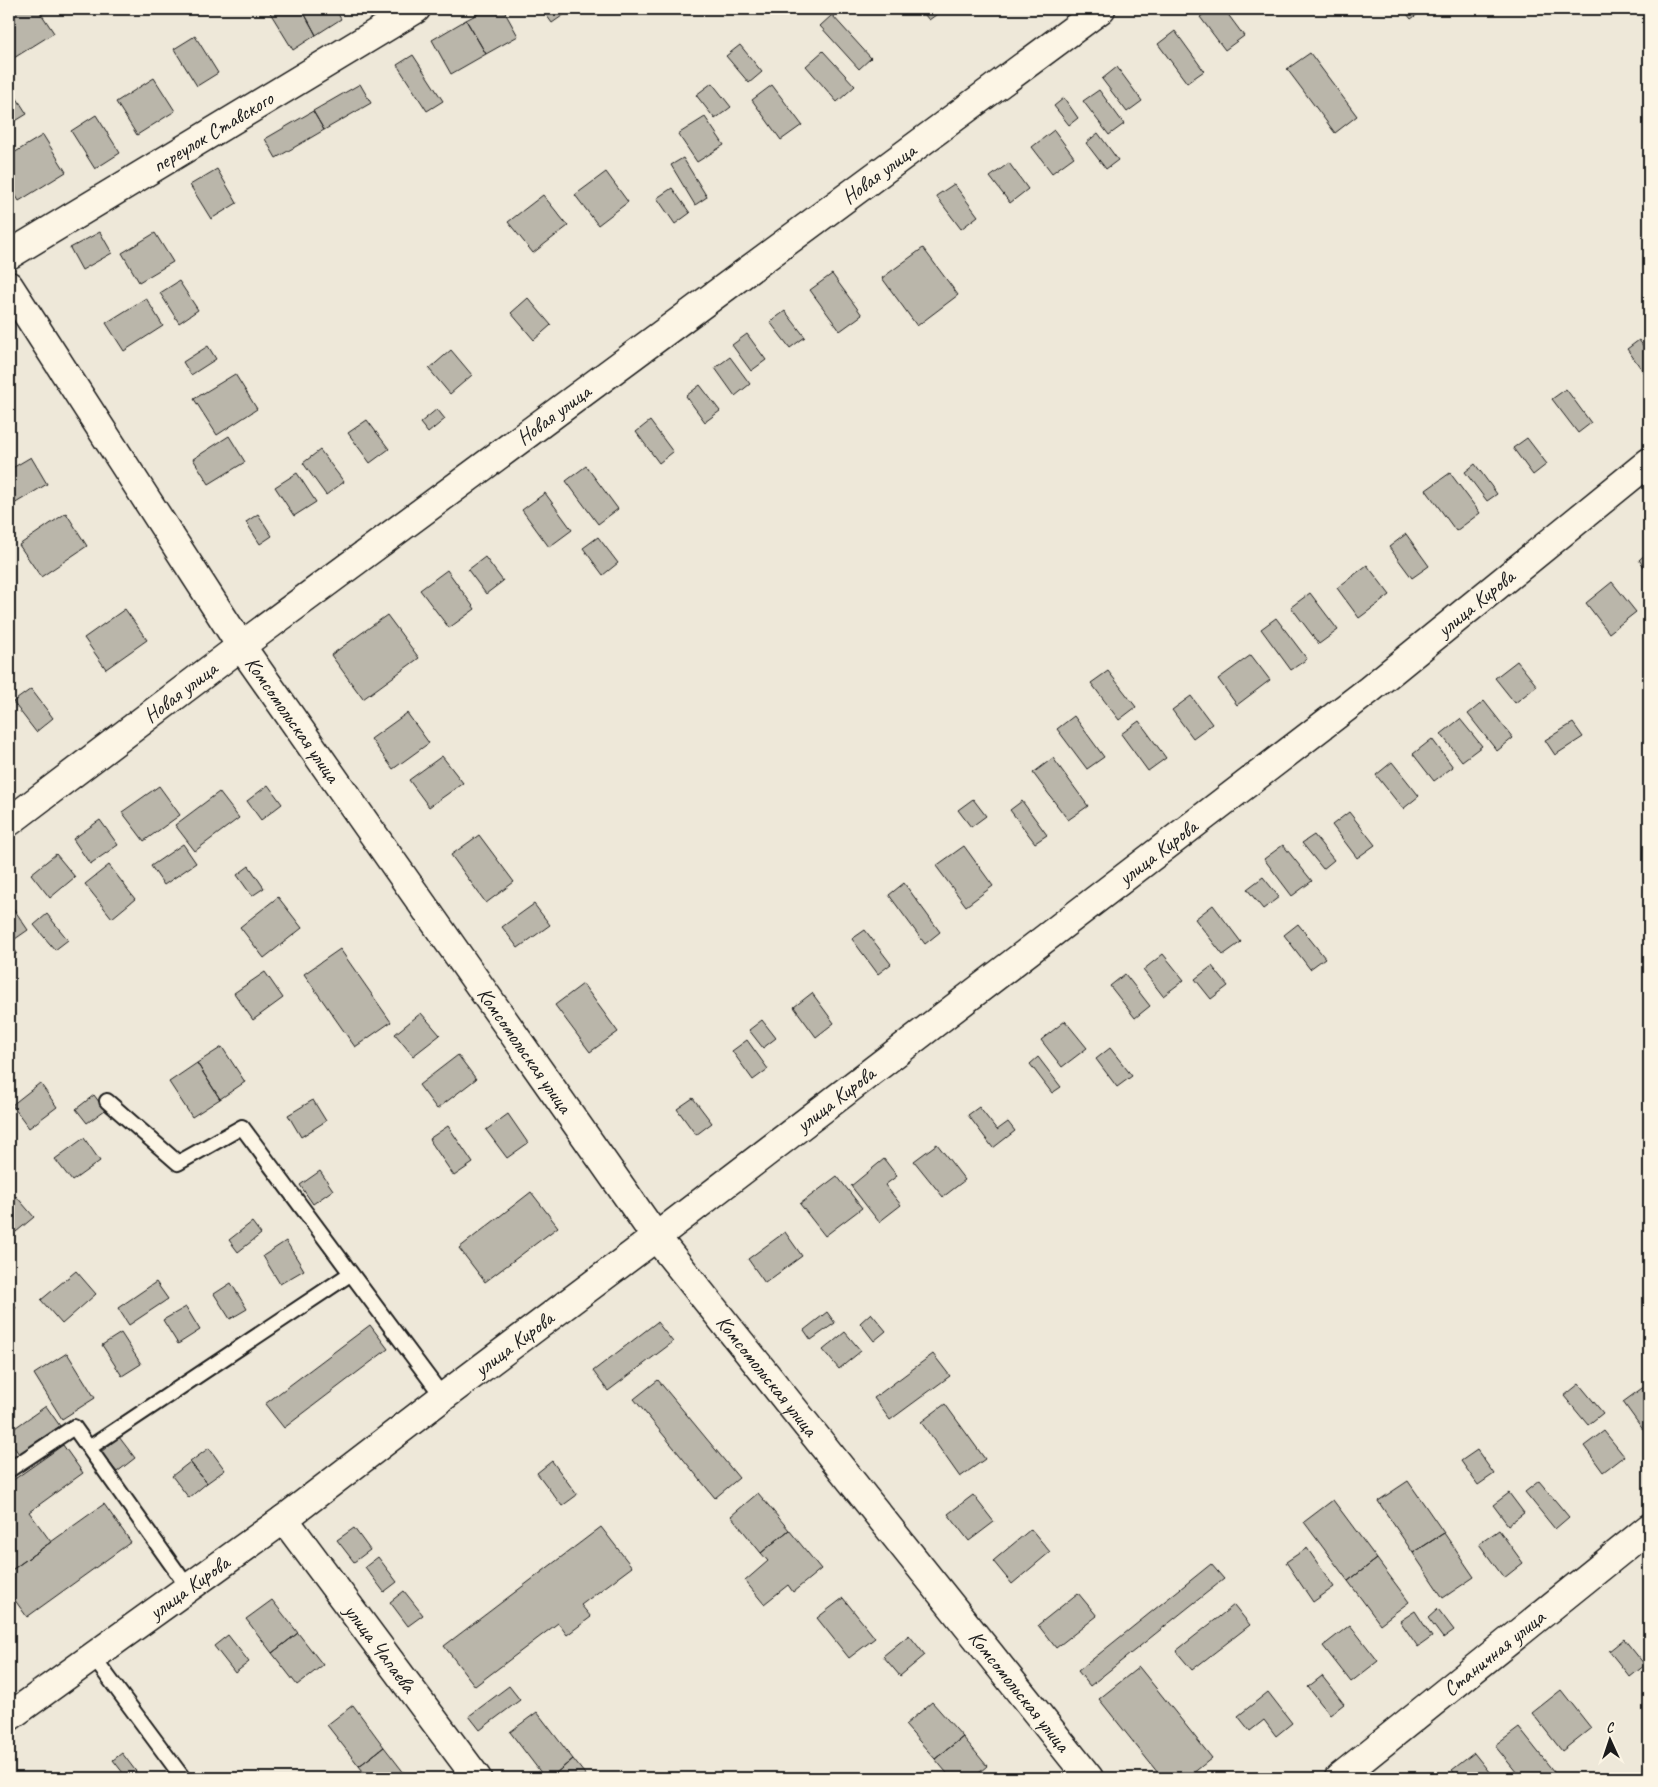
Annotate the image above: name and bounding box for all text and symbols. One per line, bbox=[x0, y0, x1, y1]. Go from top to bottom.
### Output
street label: переулок Ставского bbox=[147, 85, 279, 178]
street label: Новая улица bbox=[837, 136, 923, 210]
street label: Новая улица bbox=[511, 377, 598, 451]
street label: улица Кирова bbox=[1430, 562, 1522, 644]
street label: Комсомольская улица bbox=[239, 651, 347, 789]
street label: Новая улица bbox=[138, 654, 224, 728]
street label: улица Кирова bbox=[1111, 812, 1204, 892]
street label: Комсомольская улица bbox=[472, 982, 579, 1119]
street label: улица Кирова bbox=[789, 1059, 882, 1139]
street label: улица Кирова bbox=[467, 1304, 561, 1383]
street label: Комсомольская улица bbox=[711, 1310, 824, 1443]
street label: улица Кирова bbox=[142, 1548, 236, 1626]
street label: улица Чапаева bbox=[337, 1597, 423, 1699]
street label: Станичная улица bbox=[1438, 1603, 1552, 1702]
street label: Комсомольская улица bbox=[963, 1625, 1077, 1758]
north arrow bbox=[1586, 1714, 1636, 1764]
text: С bbox=[1605, 1719, 1615, 1736]

